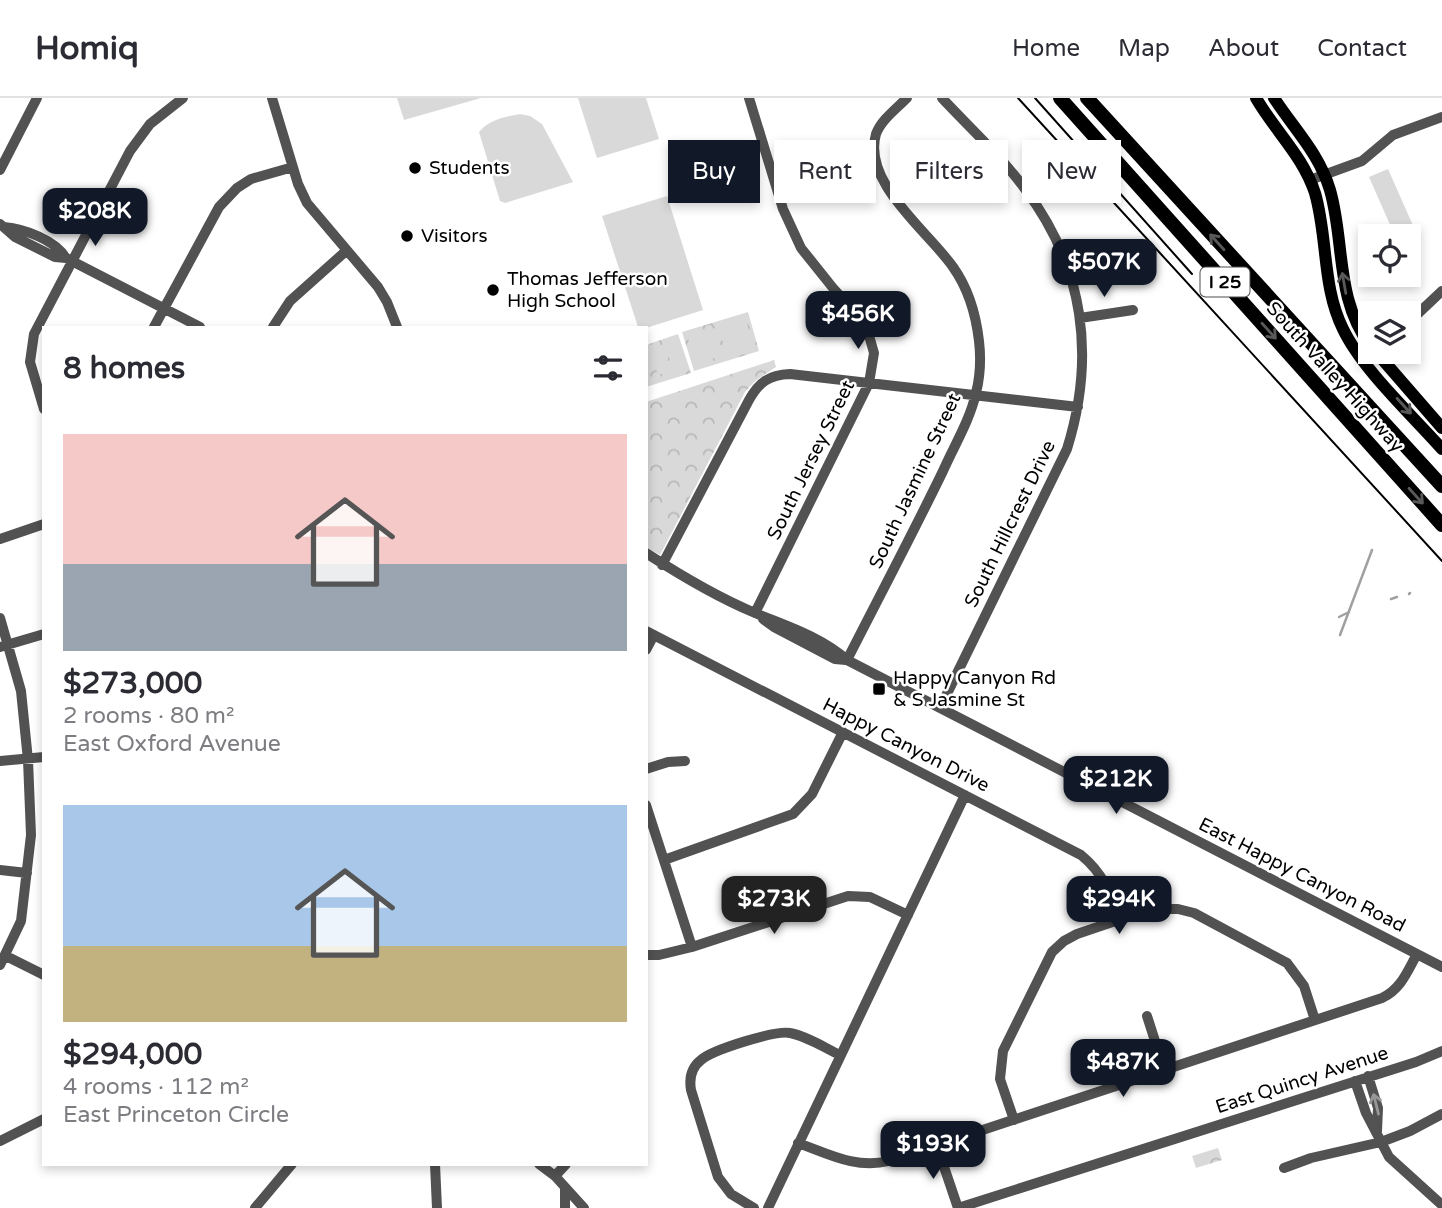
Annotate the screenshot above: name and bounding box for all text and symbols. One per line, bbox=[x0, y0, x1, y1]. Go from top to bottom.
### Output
text: Homiq bbox=[35, 29, 139, 68]
text: Home bbox=[1012, 34, 1080, 63]
text: Map bbox=[1118, 34, 1170, 63]
text: About bbox=[1208, 34, 1279, 63]
text: Contact bbox=[1317, 34, 1407, 63]
chip: Buy bbox=[668, 140, 760, 203]
chip: Rent bbox=[774, 140, 876, 203]
chip: Filters bbox=[890, 140, 1008, 203]
chip: New bbox=[1022, 140, 1121, 203]
place label: Students bbox=[429, 157, 510, 179]
marker: Students bbox=[407, 160, 423, 176]
pin: $208K bbox=[46, 188, 144, 248]
text: $208K bbox=[59, 197, 131, 225]
map controls bbox=[1358, 224, 1421, 364]
button: locate bbox=[1358, 224, 1421, 287]
place label: Visitors bbox=[421, 225, 488, 247]
marker: Visitors bbox=[399, 228, 415, 244]
one-way arrow bbox=[1209, 233, 1225, 251]
pin: $507K bbox=[1055, 240, 1153, 299]
text: $507K bbox=[1068, 248, 1140, 276]
road number: I 25 bbox=[1200, 267, 1250, 296]
place label: Thomas Jefferson High School bbox=[507, 268, 668, 312]
one-way arrow bbox=[1337, 272, 1350, 295]
marker: Thomas Jefferson High School bbox=[485, 282, 501, 298]
pin: $456K bbox=[809, 292, 907, 351]
street label: South Valley Highway bbox=[1262, 297, 1408, 457]
text: $456K bbox=[822, 300, 894, 328]
button: layers bbox=[1358, 301, 1421, 364]
one-way arrow bbox=[1261, 322, 1277, 340]
icon: filters bbox=[589, 349, 627, 387]
text: 8 homes bbox=[63, 350, 185, 387]
street label: South Jersey Street bbox=[763, 377, 859, 543]
street label: South Jasmine Street bbox=[865, 390, 965, 572]
one-way arrow bbox=[1396, 397, 1412, 415]
street label: South Hillcrest Drive bbox=[960, 437, 1060, 611]
icon: home bbox=[282, 479, 408, 605]
one-way arrow bbox=[1407, 487, 1424, 504]
text: $273,000 bbox=[63, 665, 202, 702]
place label: Happy Canyon Rd & S Jasmine St bbox=[893, 667, 1056, 711]
marker: Happy Canyon Rd & S Jasmine St bbox=[871, 681, 887, 697]
street label: Happy Canyon Drive bbox=[819, 693, 993, 797]
text: 2 rooms · 80 m² bbox=[63, 702, 234, 730]
text: East Oxford Avenue bbox=[63, 730, 281, 758]
pin: $212K bbox=[1067, 756, 1165, 816]
text: $212K bbox=[1080, 765, 1152, 793]
street label: East Happy Canyon Road bbox=[1195, 813, 1409, 937]
icon: home bbox=[282, 850, 408, 976]
pin: $273K bbox=[725, 876, 823, 936]
pin: $294K bbox=[1070, 876, 1168, 936]
text: $273K bbox=[738, 885, 810, 913]
text: $294K bbox=[1083, 885, 1155, 913]
text: $294,000 bbox=[63, 1036, 202, 1073]
pin: $487K bbox=[1074, 1040, 1172, 1099]
street label: East Quincy Avenue bbox=[1213, 1042, 1391, 1118]
text: $487K bbox=[1087, 1048, 1159, 1076]
text: 4 rooms · 112 m² bbox=[63, 1073, 249, 1101]
one-way arrow bbox=[1369, 1093, 1382, 1115]
text: East Princeton Circle bbox=[63, 1101, 289, 1129]
pin: $193K bbox=[884, 1122, 982, 1181]
text: $193K bbox=[897, 1130, 969, 1158]

